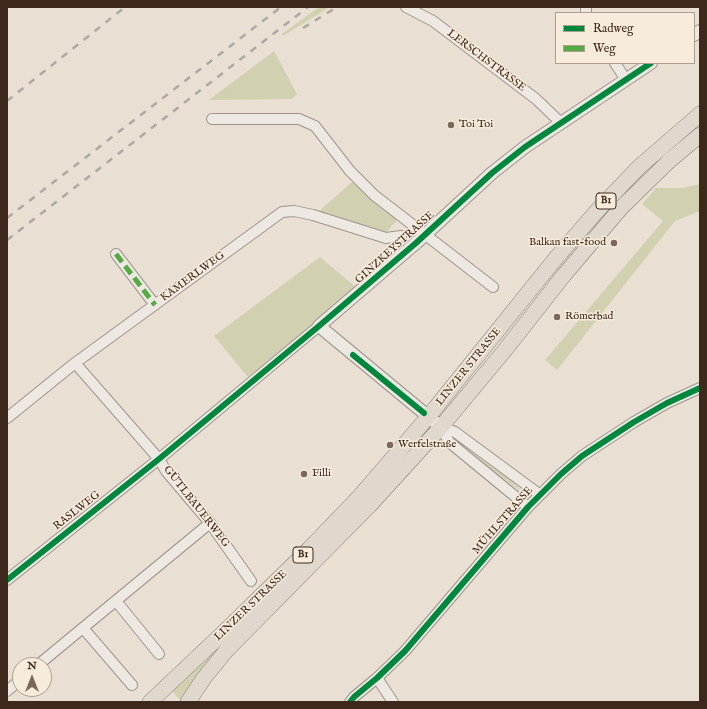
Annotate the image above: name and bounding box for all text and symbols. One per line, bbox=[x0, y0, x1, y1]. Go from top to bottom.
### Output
legend bbox=[555, 12, 695, 64]
text: Radweg bbox=[593, 21, 633, 36]
street label: LERSCHSTRASSE bbox=[444, 27, 528, 95]
text: Weg bbox=[593, 41, 616, 56]
place label: Toi Toi bbox=[459, 118, 493, 132]
marker: Toi Toi bbox=[446, 120, 456, 130]
road number: B1 bbox=[596, 193, 616, 209]
street label: GINZKEYSTRASSE bbox=[353, 209, 437, 287]
place label: Balkan fast-food bbox=[529, 236, 606, 250]
marker: Balkan fast-food bbox=[609, 238, 619, 248]
street label: KAMERLWEG bbox=[158, 249, 228, 305]
place label: Römerbad bbox=[565, 310, 613, 324]
marker: Römerbad bbox=[552, 312, 562, 322]
street label: LINZER STRASSE bbox=[434, 325, 504, 409]
place label: Werfelstraße bbox=[398, 438, 456, 452]
marker: Werfelstraße bbox=[385, 440, 395, 450]
street label: GÜTLBAUERWEG bbox=[160, 464, 232, 550]
place label: Filli bbox=[312, 467, 331, 481]
marker: Filli bbox=[299, 469, 309, 479]
street label: MÜHLSTRASSE bbox=[470, 485, 536, 557]
street label: RASLWEG bbox=[51, 489, 103, 533]
road number: B1 bbox=[293, 547, 313, 563]
street label: LINZER STRASSE bbox=[212, 568, 290, 644]
north arrow bbox=[12, 657, 52, 697]
text: N bbox=[27, 659, 37, 673]

